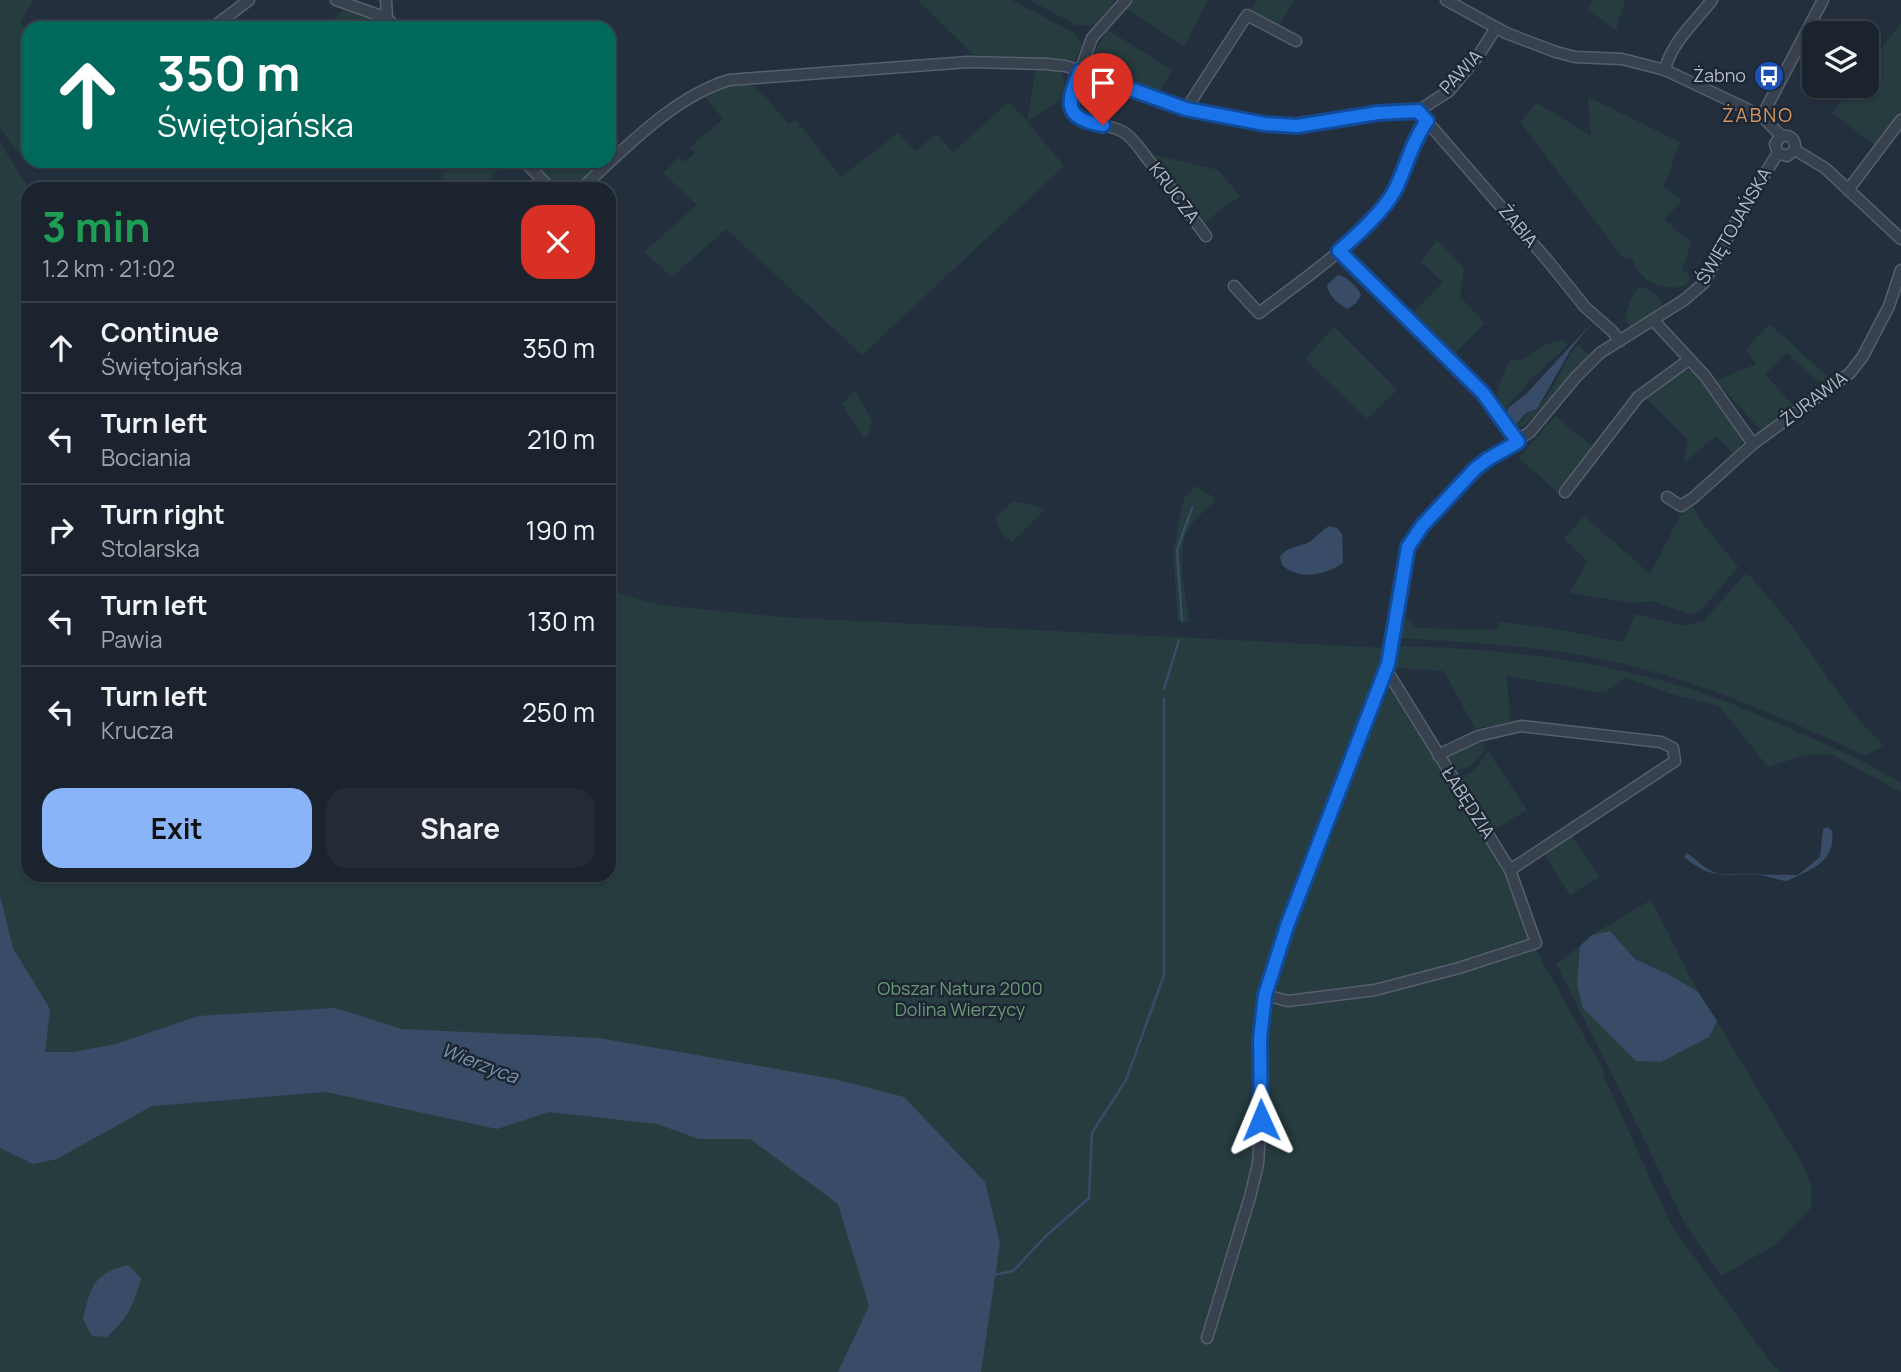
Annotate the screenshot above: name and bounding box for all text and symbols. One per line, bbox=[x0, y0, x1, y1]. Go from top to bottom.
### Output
map controls bbox=[1802, 21, 1879, 98]
button: layers bbox=[1802, 21, 1879, 98]
text: 350 m bbox=[157, 39, 300, 106]
street label: PAWIA bbox=[1434, 43, 1487, 99]
icon: ahead bbox=[42, 49, 133, 140]
pin bbox=[1073, 53, 1133, 125]
bus stop icon: Żabno bbox=[1752, 59, 1786, 93]
place label: Żabno bbox=[1693, 63, 1746, 87]
icon: arrive bbox=[1084, 64, 1122, 102]
district label: ŻABNO bbox=[1722, 102, 1794, 128]
text: Świętojańska bbox=[157, 103, 354, 147]
street label: KRUCZA bbox=[1144, 157, 1206, 228]
street label: ŚWIĘTOJAŃSKA bbox=[1690, 162, 1777, 288]
text: 3 min bbox=[42, 197, 151, 255]
street label: ŻABIA bbox=[1494, 199, 1544, 252]
button: close bbox=[521, 205, 595, 279]
text: 1.2 km · 21:02 bbox=[42, 252, 175, 284]
text: Continue bbox=[101, 314, 219, 350]
icon: ahead bbox=[42, 329, 80, 367]
text: 350 m bbox=[522, 330, 595, 366]
text: Świętojańska bbox=[101, 350, 242, 382]
street label: ŻURAWIA bbox=[1775, 365, 1852, 431]
text: Turn left bbox=[101, 405, 208, 441]
icon: left bbox=[42, 420, 80, 458]
text: 210 m bbox=[527, 421, 595, 457]
text: Bociania bbox=[101, 441, 191, 473]
text: Turn right bbox=[101, 496, 225, 532]
icon: right bbox=[42, 511, 80, 549]
text: 190 m bbox=[526, 512, 595, 548]
text: Stolarska bbox=[101, 532, 200, 564]
text: Turn left bbox=[101, 587, 208, 623]
icon: left bbox=[42, 602, 80, 640]
text: 130 m bbox=[527, 603, 595, 639]
text: Pawia bbox=[101, 623, 162, 655]
text: Turn left bbox=[101, 678, 208, 714]
icon: left bbox=[42, 693, 80, 731]
text: 250 m bbox=[522, 694, 595, 730]
text: Krucza bbox=[101, 714, 174, 746]
street label: ŁABĘDZIA bbox=[1437, 762, 1501, 843]
button: Exit bbox=[42, 788, 312, 868]
button: Share bbox=[326, 788, 595, 868]
park label: Obszar Natura 2000 Dolina Wierzycy bbox=[877, 976, 1043, 1021]
water label: Wierzyca bbox=[438, 1036, 523, 1090]
position arrow bbox=[1224, 1083, 1298, 1157]

